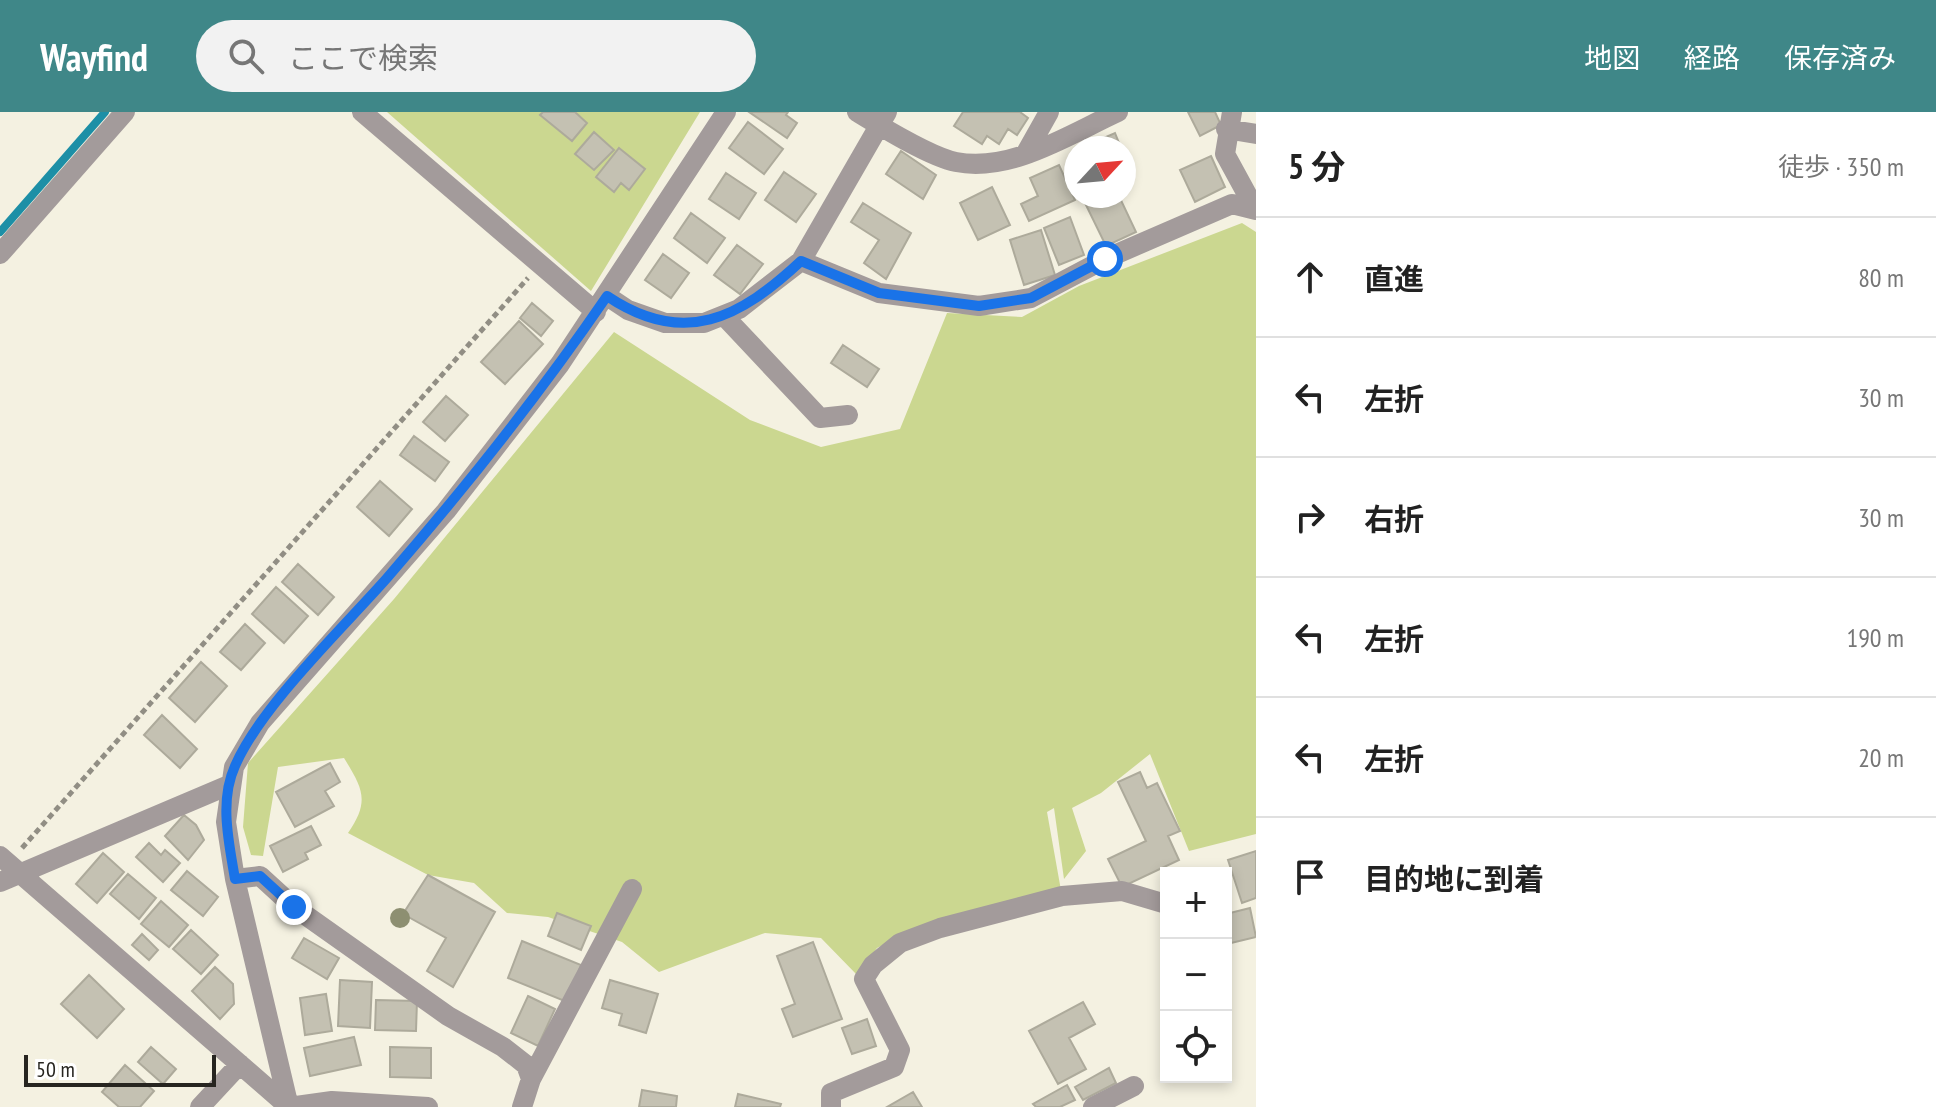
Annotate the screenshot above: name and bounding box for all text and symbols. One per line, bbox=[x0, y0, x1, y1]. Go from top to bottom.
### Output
search box bbox=[196, 20, 756, 92]
text: Wayfind bbox=[40, 32, 148, 81]
icon: search bbox=[224, 34, 268, 78]
text: ここで検索 bbox=[288, 38, 438, 77]
text: 地図 bbox=[1584, 39, 1640, 76]
text: 経路 bbox=[1684, 39, 1740, 76]
text: 保存済み bbox=[1784, 39, 1896, 76]
north arrow bbox=[1064, 136, 1136, 208]
text: 5 分 bbox=[1288, 144, 1345, 188]
text: 徒歩 · 350 m bbox=[1778, 150, 1904, 183]
route start bbox=[1087, 241, 1123, 277]
icon: ahead bbox=[1288, 255, 1332, 299]
text: 直進 bbox=[1364, 259, 1424, 298]
text: 80 m bbox=[1858, 261, 1904, 294]
icon: left bbox=[1288, 375, 1332, 419]
text: 左折 bbox=[1364, 379, 1424, 418]
text: 30 m bbox=[1858, 381, 1904, 414]
icon: right bbox=[1288, 495, 1332, 539]
text: 右折 bbox=[1364, 499, 1424, 538]
text: 30 m bbox=[1858, 501, 1904, 534]
icon: left bbox=[1288, 615, 1332, 659]
text: 左折 bbox=[1364, 619, 1424, 658]
text: 190 m bbox=[1846, 621, 1904, 654]
icon: left bbox=[1288, 735, 1332, 779]
text: 左折 bbox=[1364, 739, 1424, 778]
text: 20 m bbox=[1858, 741, 1904, 774]
icon: arrive bbox=[1288, 855, 1332, 899]
text: 目的地に到着 bbox=[1364, 859, 1544, 898]
map controls bbox=[1160, 867, 1232, 1083]
button: + bbox=[1160, 867, 1232, 939]
route end bbox=[276, 889, 312, 925]
button: − bbox=[1160, 939, 1232, 1011]
button: locate bbox=[1160, 1011, 1232, 1083]
scale bar bbox=[24, 1051, 216, 1087]
text: 50 m bbox=[36, 1055, 75, 1083]

